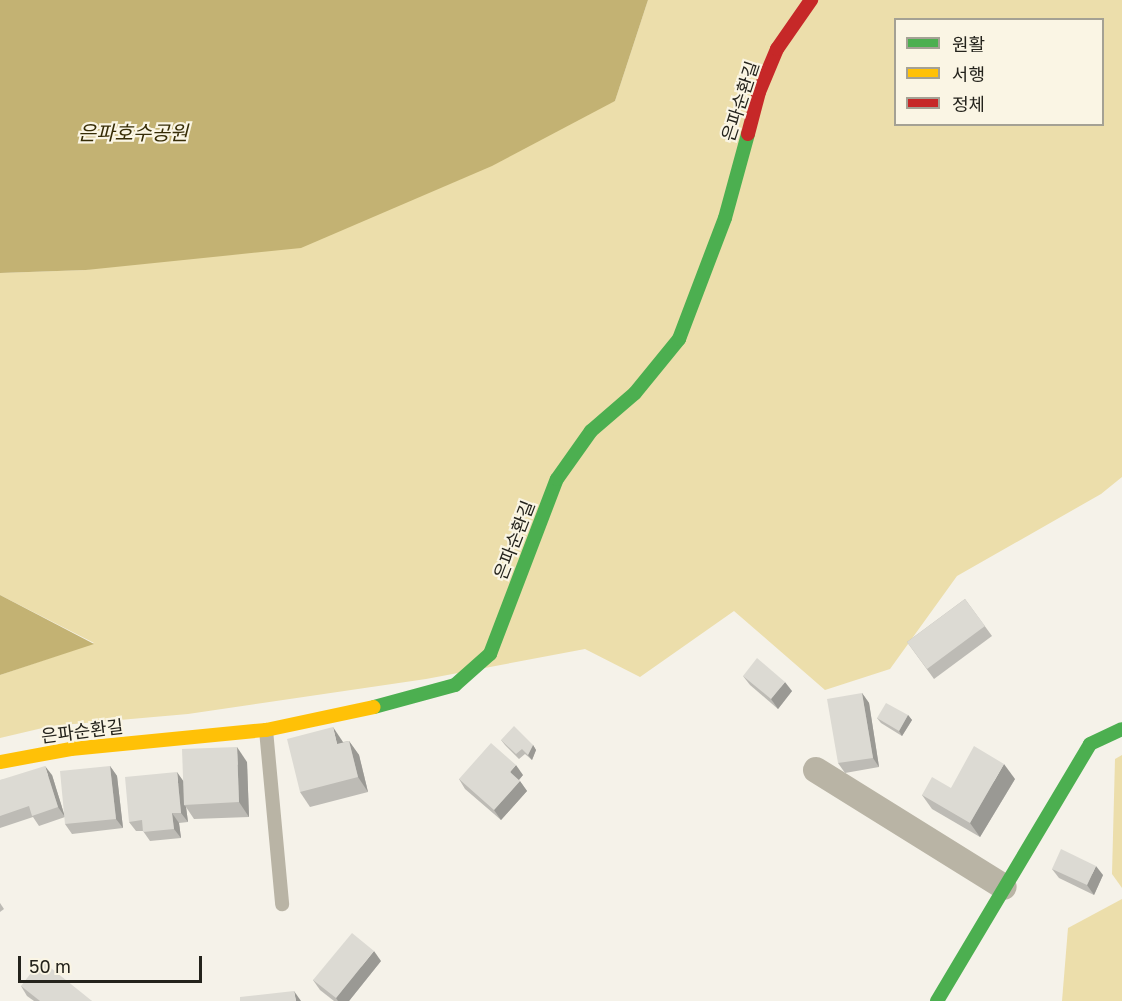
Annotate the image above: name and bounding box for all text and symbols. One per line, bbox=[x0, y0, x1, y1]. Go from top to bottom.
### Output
legend bbox=[894, 18, 1104, 126]
text: 원활 bbox=[952, 33, 985, 55]
street label: 은파순환길 bbox=[717, 58, 763, 144]
text: 서행 bbox=[952, 63, 985, 85]
text: 정체 bbox=[952, 93, 985, 115]
water label: 은파호수공원 bbox=[78, 120, 188, 144]
street label: 은파순환길 bbox=[489, 497, 539, 583]
street label: 은파순환길 bbox=[40, 715, 124, 747]
scale bar bbox=[21, 944, 206, 982]
text: 50 m bbox=[29, 955, 71, 977]

